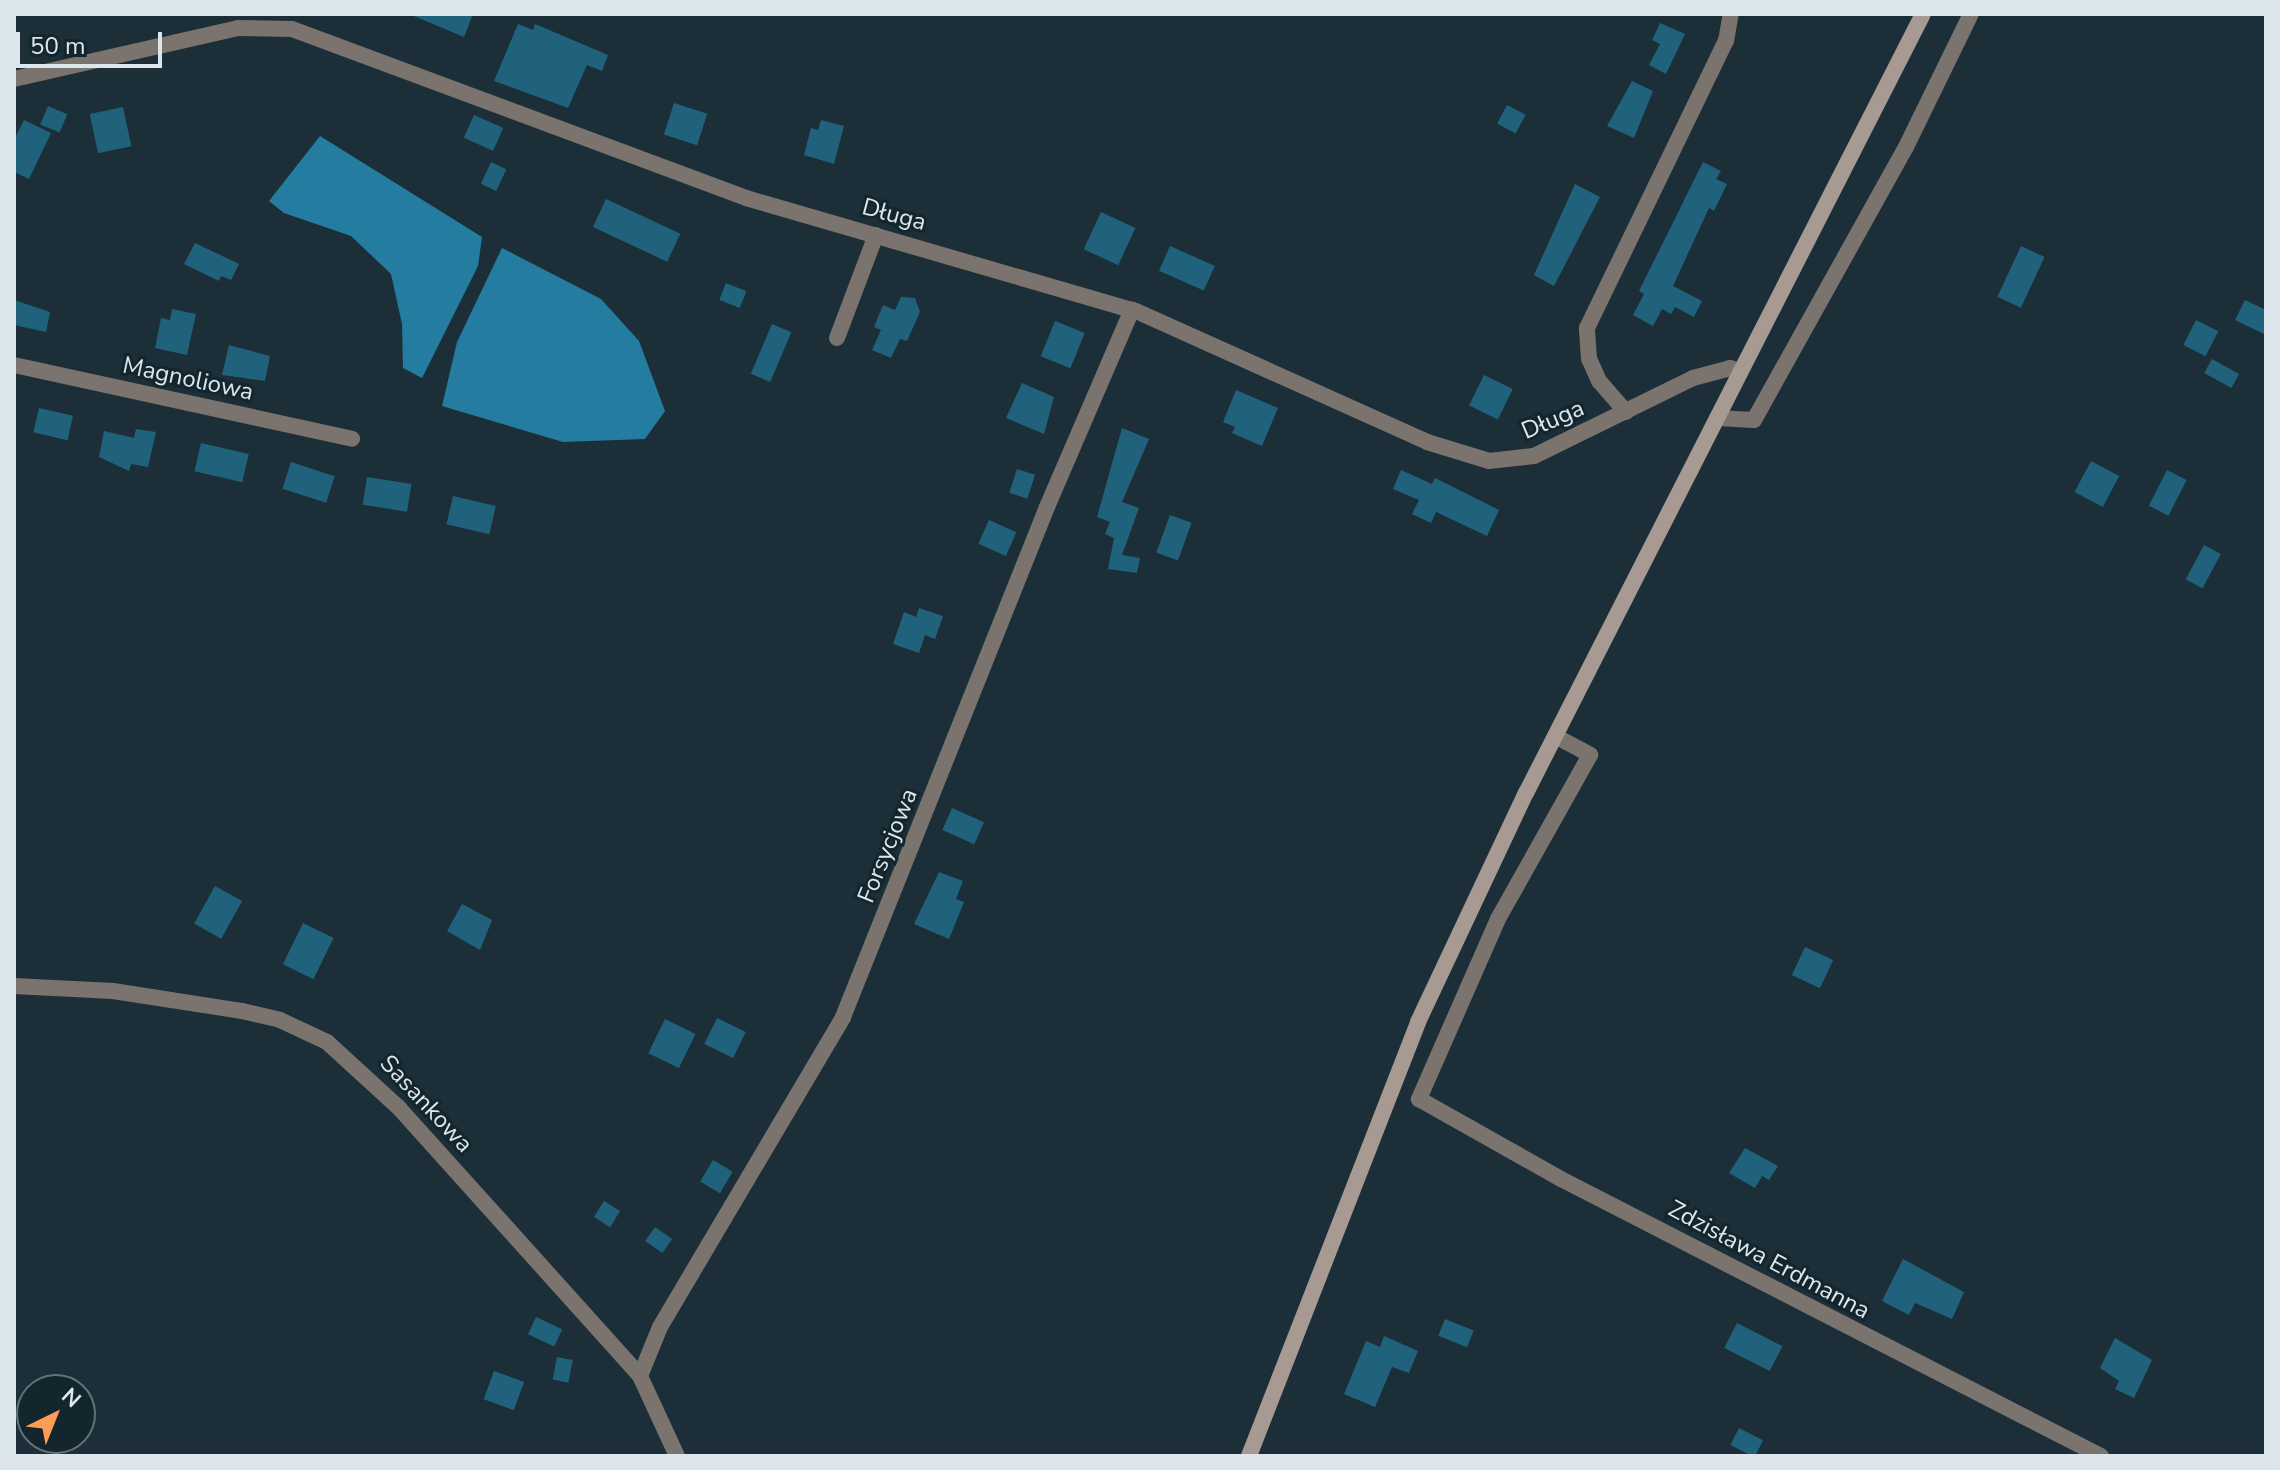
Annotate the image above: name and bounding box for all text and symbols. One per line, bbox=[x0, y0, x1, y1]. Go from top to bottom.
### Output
scale bar bbox=[20, 16, 166, 66]
text: 50 m bbox=[30, 30, 86, 62]
street label: Długa bbox=[859, 193, 929, 237]
street label: Magnoliowa bbox=[120, 351, 256, 407]
street label: Długa bbox=[1517, 394, 1589, 446]
street label: Forsycjowa bbox=[852, 785, 924, 907]
street label: Sasankowa bbox=[374, 1049, 478, 1159]
street label: Zdzisława Erdmanna bbox=[1663, 1195, 1875, 1325]
north arrow bbox=[16, 1374, 96, 1454]
text: N bbox=[55, 1381, 87, 1414]

